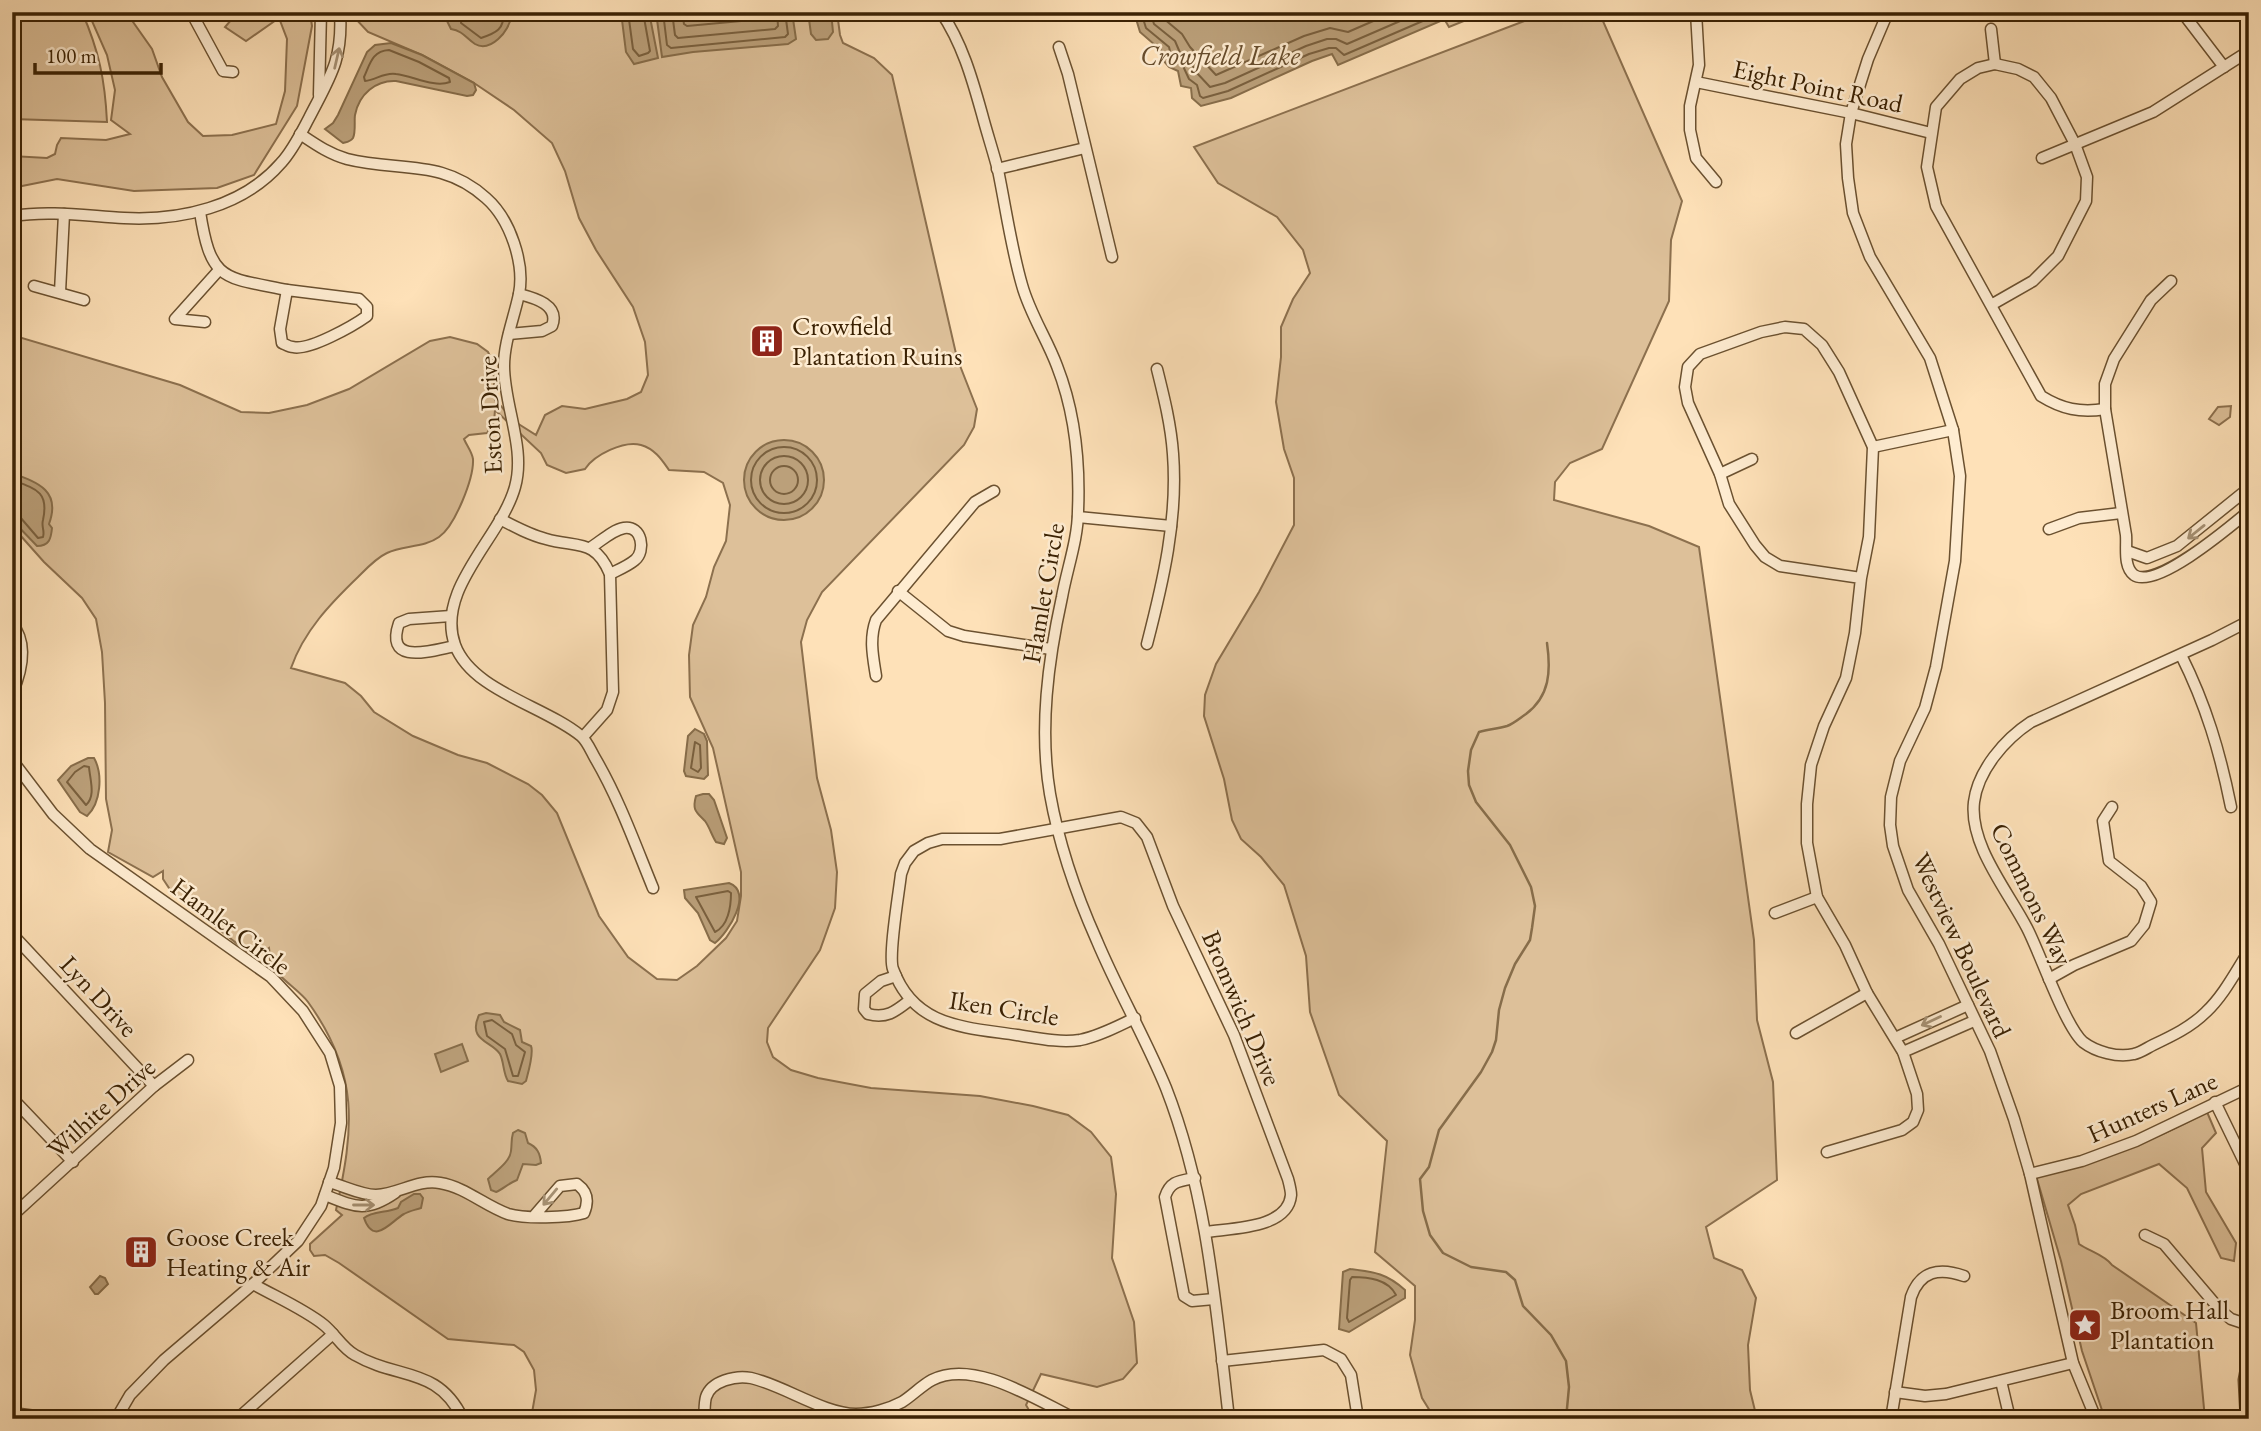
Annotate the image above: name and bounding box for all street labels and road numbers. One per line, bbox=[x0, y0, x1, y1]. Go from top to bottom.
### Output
street label: Eight Point Road bbox=[1730, 51, 1907, 121]
street label: Eston Drive bbox=[470, 355, 510, 475]
street label: Hamlet Circle bbox=[1014, 520, 1072, 666]
street label: Commons Way bbox=[1983, 817, 2081, 972]
street label: Westview Boulevard bbox=[1904, 847, 2020, 1044]
street label: Hamlet Circle bbox=[164, 870, 298, 982]
street label: Bromwich Drive bbox=[1194, 925, 1290, 1091]
street label: Lyn Drive bbox=[53, 948, 145, 1044]
street label: Iken Circle bbox=[947, 983, 1061, 1033]
street label: Wilhite Drive bbox=[40, 1050, 162, 1166]
street label: Hunters Lane bbox=[2082, 1063, 2222, 1151]

